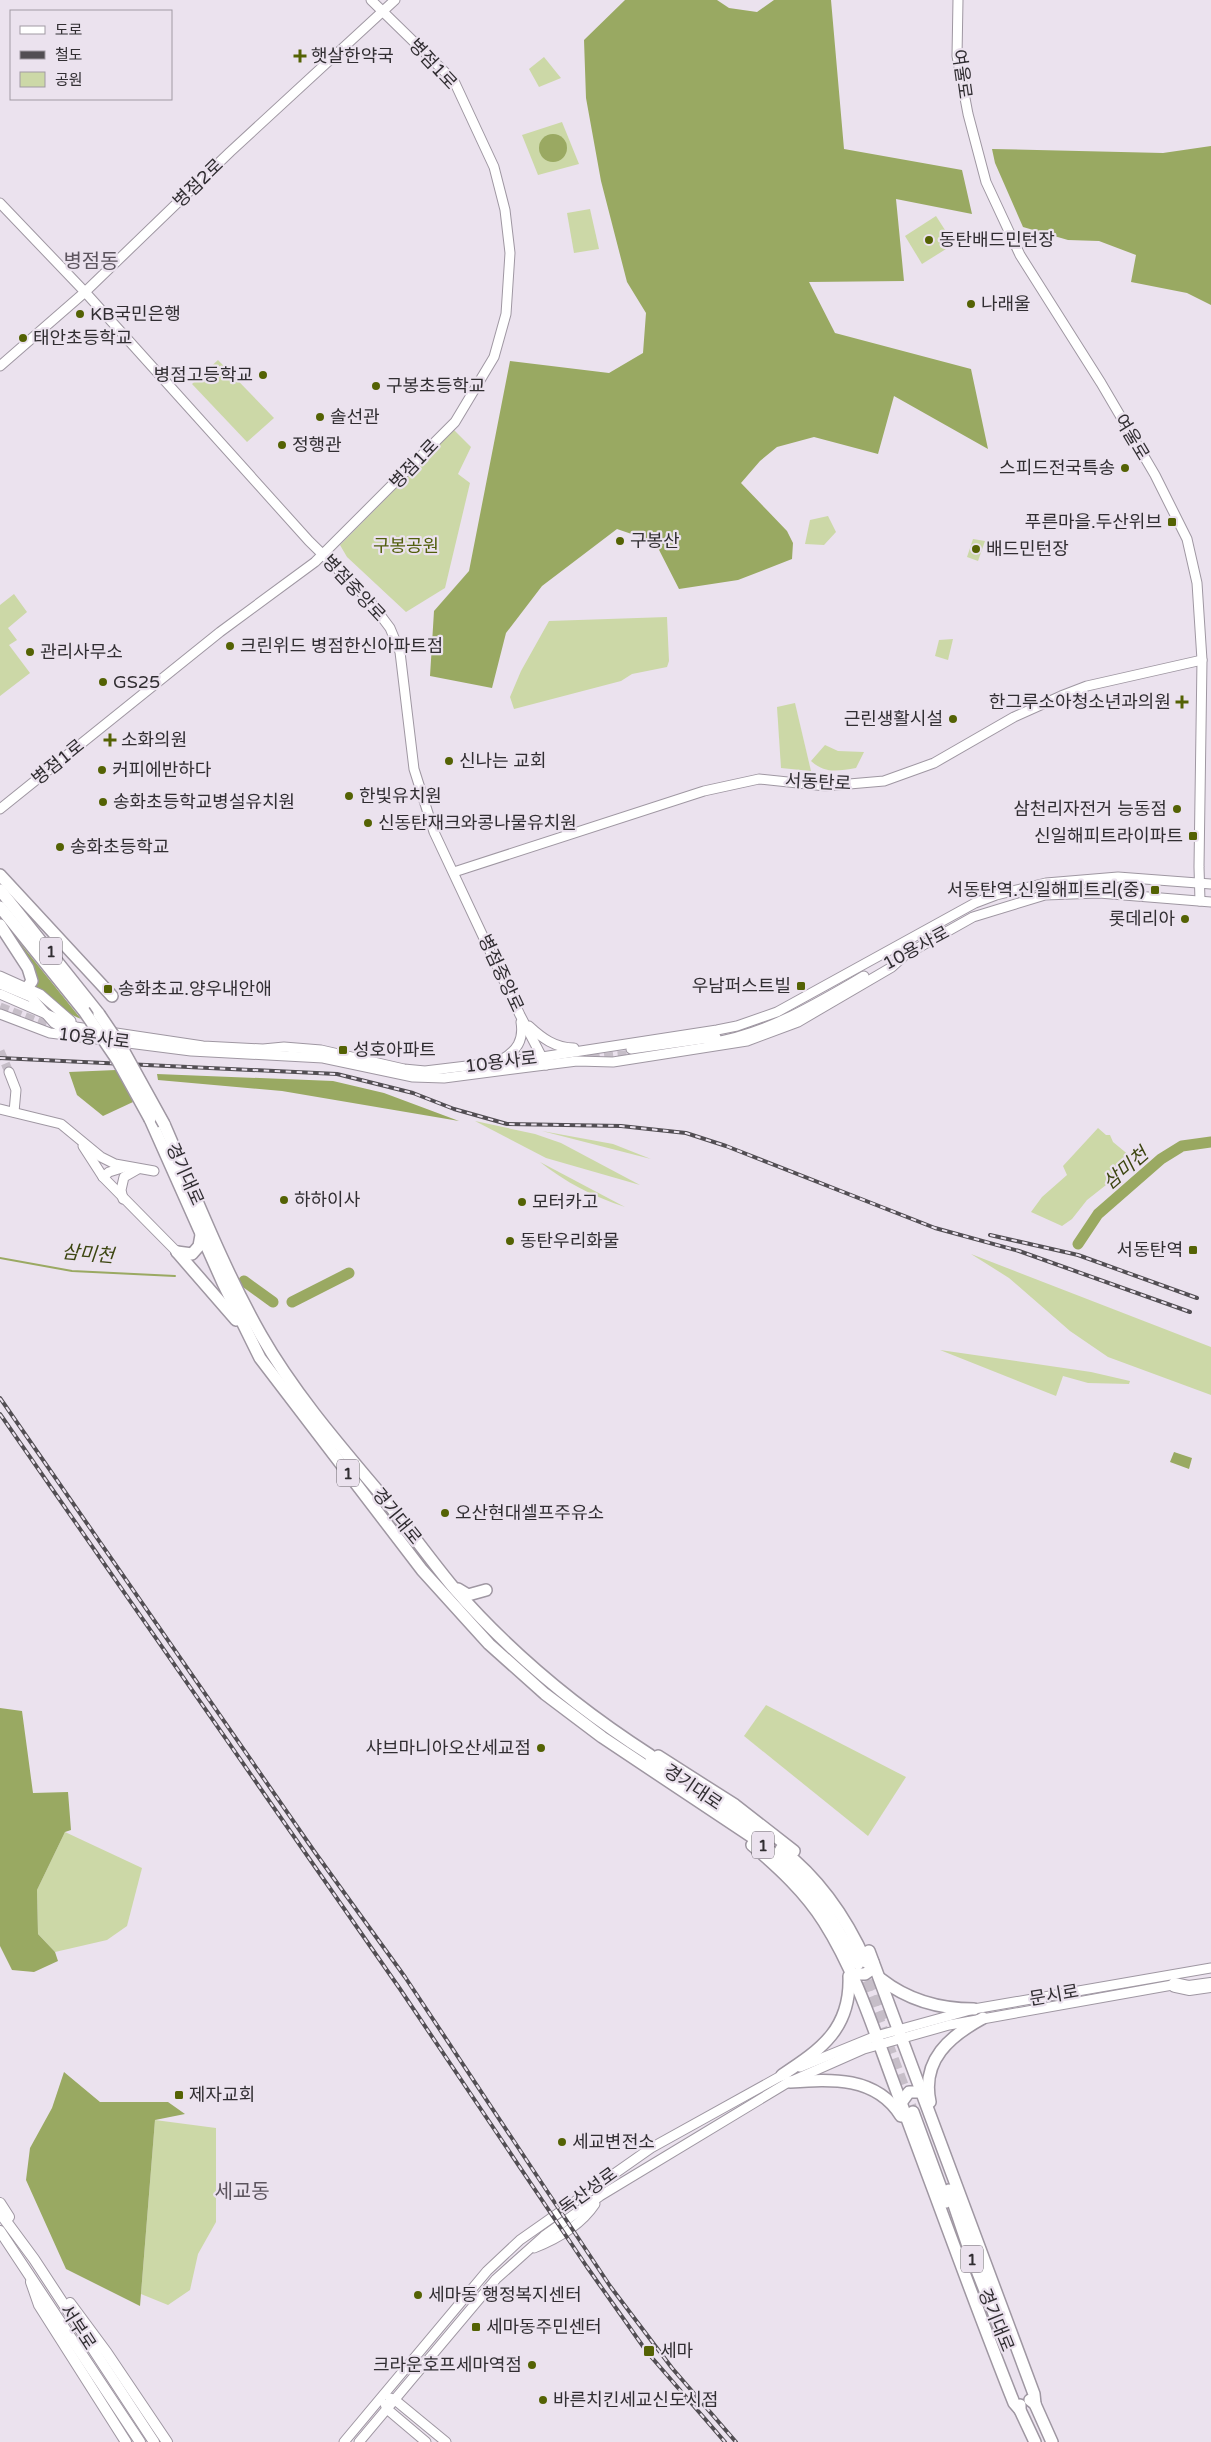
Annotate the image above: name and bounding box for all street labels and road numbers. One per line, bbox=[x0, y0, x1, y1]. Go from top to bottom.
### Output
street label: 병점1로 bbox=[404, 34, 462, 94]
street label: 여울로 bbox=[948, 48, 976, 100]
street label: 병점2로 bbox=[168, 154, 228, 212]
street label: 여울로 bbox=[1110, 410, 1154, 464]
street label: 병점1로 bbox=[385, 434, 443, 494]
street label: 병점중앙로 bbox=[318, 550, 390, 626]
street label: 병점1로 bbox=[27, 734, 89, 790]
street label: 서동탄로 bbox=[784, 769, 852, 795]
street label: 10용사로 bbox=[879, 921, 953, 975]
street label: 병점중앙로 bbox=[474, 931, 528, 1015]
road number: 1 bbox=[40, 938, 62, 964]
street label: 10용사로 bbox=[57, 1023, 131, 1053]
street label: 10용사로 bbox=[464, 1047, 538, 1077]
street label: 경기대로 bbox=[161, 1139, 209, 1209]
road number: 1 bbox=[337, 1460, 359, 1486]
street label: 경기대로 bbox=[368, 1483, 426, 1549]
street label: 경기대로 bbox=[659, 1759, 727, 1815]
road number: 1 bbox=[752, 1832, 774, 1858]
street label: 문시로 bbox=[1028, 1980, 1080, 2010]
street label: 독산성로 bbox=[555, 2163, 621, 2219]
road number: 1 bbox=[961, 2246, 983, 2272]
street label: 경기대로 bbox=[973, 2285, 1019, 2355]
street label: 서부로 bbox=[55, 2300, 101, 2354]

